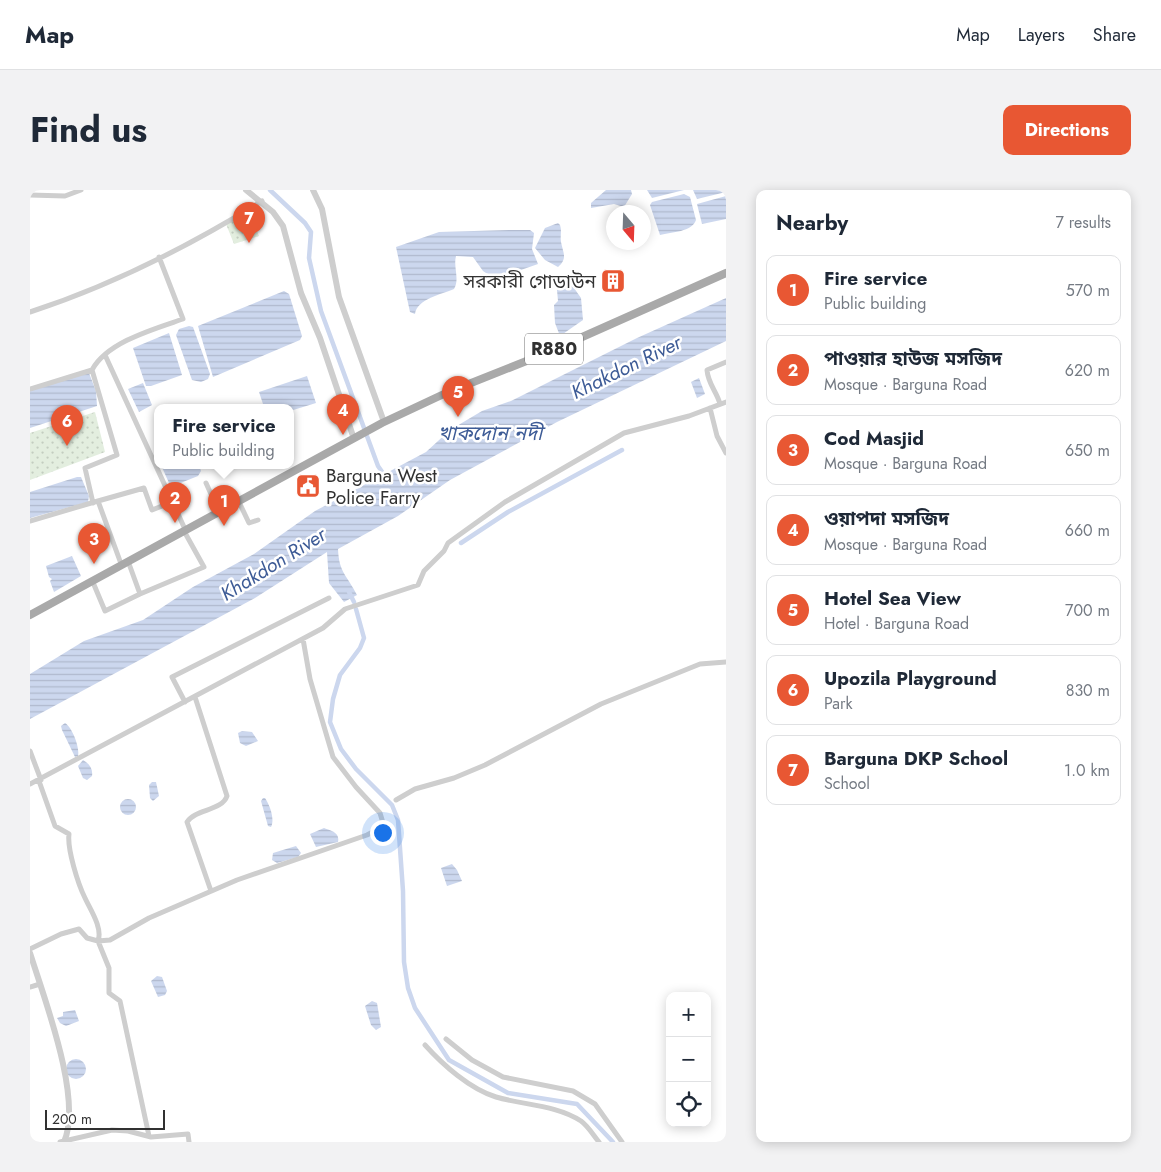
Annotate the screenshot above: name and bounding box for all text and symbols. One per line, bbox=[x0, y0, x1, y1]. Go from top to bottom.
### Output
text: Map bbox=[25, 17, 74, 52]
text: Map bbox=[956, 22, 990, 48]
text: Layers bbox=[1018, 22, 1065, 48]
text: Share bbox=[1093, 22, 1136, 48]
text: Find us bbox=[30, 105, 147, 155]
button: Directions bbox=[1003, 105, 1131, 155]
pin: 7 bbox=[233, 202, 265, 243]
north arrow bbox=[606, 205, 651, 250]
text: Nearby bbox=[776, 208, 848, 238]
text: 7 results bbox=[1055, 211, 1111, 234]
text: Fire service bbox=[824, 265, 927, 292]
place label: সরকারী গোডাউন bbox=[462, 268, 597, 295]
building icon: সরকারী গোডাউন bbox=[600, 268, 626, 294]
text: 1 bbox=[789, 279, 797, 302]
text: 570 m bbox=[1066, 279, 1110, 302]
text: Public building bbox=[824, 292, 926, 315]
water label: Khakdon River bbox=[566, 328, 687, 407]
road number: R880 bbox=[525, 334, 583, 364]
text: পাওয়ার হাউজ মসজিদ bbox=[824, 345, 1002, 372]
text: 2 bbox=[788, 359, 798, 382]
text: 620 m bbox=[1065, 359, 1110, 382]
text: Mosque · Barguna Road bbox=[824, 373, 987, 396]
pin: 5 bbox=[442, 376, 474, 417]
pin: 4 bbox=[327, 394, 359, 435]
popup bbox=[154, 404, 294, 469]
pin: 6 bbox=[51, 405, 83, 446]
text: Fire service bbox=[172, 412, 276, 439]
water label: খাকদোন নদী bbox=[438, 419, 546, 448]
text: Cod Masjid bbox=[824, 425, 924, 452]
text: Public building bbox=[172, 439, 275, 462]
text: 3 bbox=[788, 439, 798, 462]
text: 650 m bbox=[1065, 439, 1110, 462]
text: Mosque · Barguna Road bbox=[824, 452, 987, 475]
place label: Barguna West Police Farry bbox=[326, 462, 437, 511]
public building icon: Barguna West Police Farry bbox=[295, 473, 321, 499]
pin: 2 bbox=[159, 482, 191, 523]
pin: 1 bbox=[208, 485, 240, 526]
text: ওয়াপদা মসজিদ bbox=[824, 505, 949, 532]
text: 4 bbox=[787, 519, 799, 542]
text: 660 m bbox=[1065, 519, 1110, 542]
water label: Khakdon River bbox=[215, 520, 333, 608]
pin: 3 bbox=[78, 523, 110, 564]
text: Mosque · Barguna Road bbox=[824, 533, 987, 556]
text: Hotel Sea View bbox=[824, 585, 961, 612]
text: 5 bbox=[788, 599, 798, 622]
text: 700 m bbox=[1065, 599, 1110, 622]
text: Hotel · Barguna Road bbox=[824, 612, 969, 635]
text: Upozila Playground bbox=[824, 665, 997, 692]
text: 6 bbox=[788, 679, 798, 702]
text: 830 m bbox=[1066, 679, 1110, 702]
text: Park bbox=[824, 692, 853, 715]
text: Barguna DKP School bbox=[824, 745, 1008, 772]
text: 7 bbox=[788, 759, 798, 782]
text: 1.0 km bbox=[1064, 759, 1110, 782]
text: School bbox=[824, 772, 870, 795]
your location bbox=[370, 820, 396, 846]
map controls bbox=[666, 992, 711, 1127]
button: + bbox=[666, 992, 711, 1037]
button: − bbox=[666, 1037, 711, 1082]
button: locate bbox=[666, 1082, 711, 1127]
scale bar bbox=[45, 1107, 165, 1130]
text: 200 m bbox=[52, 1109, 92, 1129]

